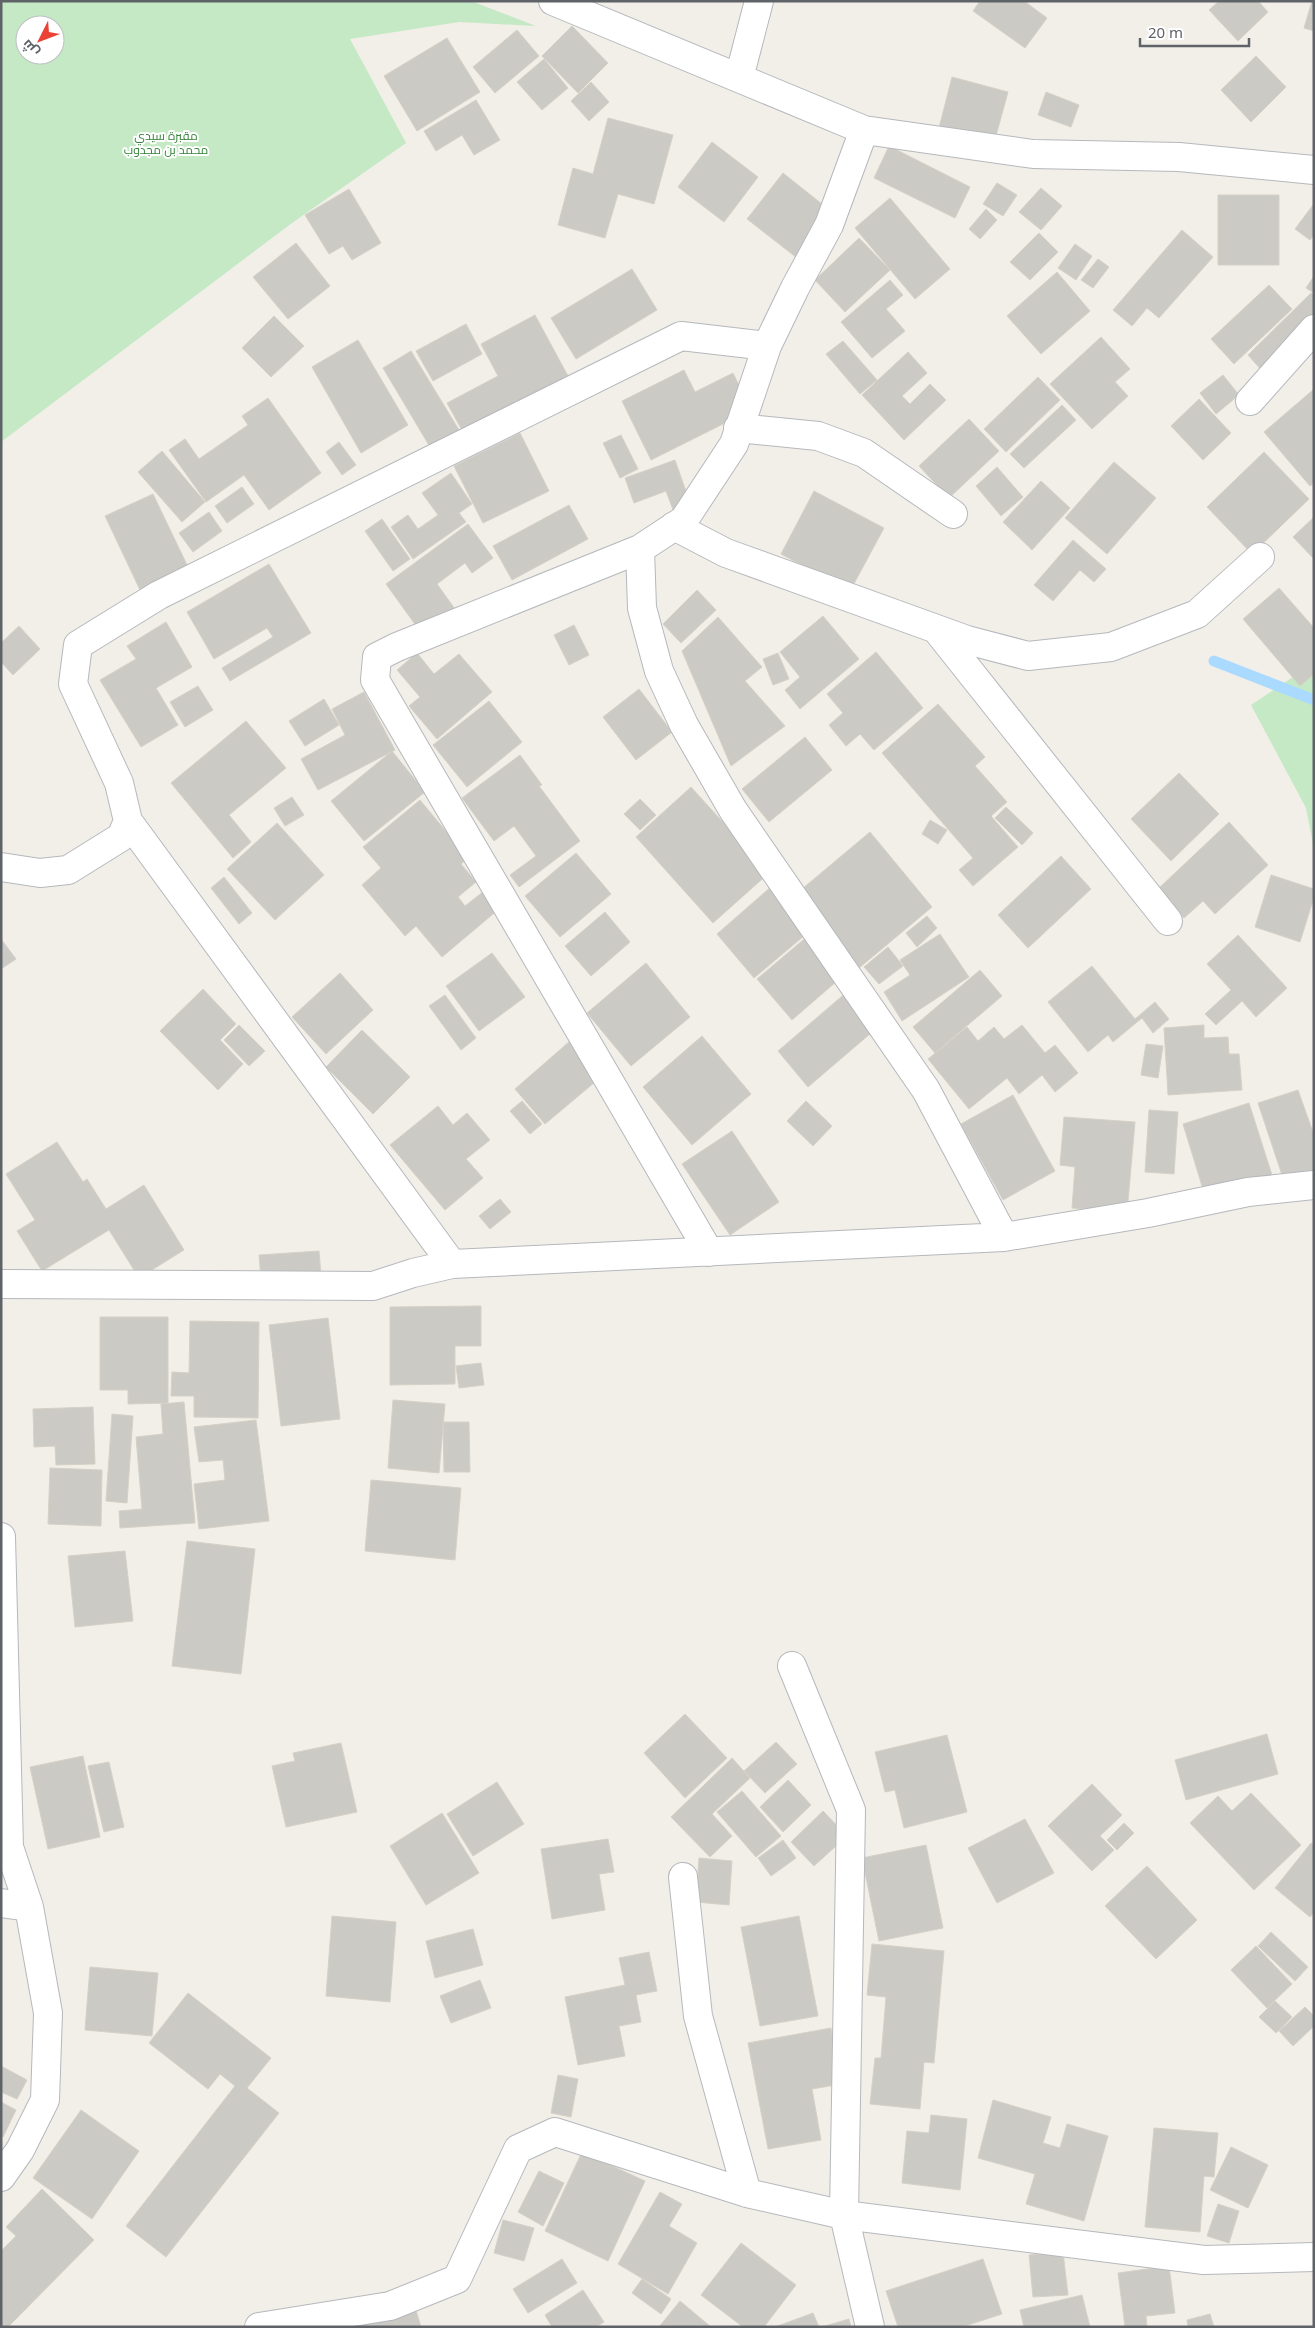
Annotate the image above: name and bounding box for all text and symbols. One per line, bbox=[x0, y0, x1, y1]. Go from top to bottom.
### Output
north arrow bbox=[15, 15, 65, 65]
scale bar bbox=[1140, 15, 1249, 47]
text: 20 m bbox=[1148, 22, 1183, 42]
text: ش bbox=[17, 36, 43, 62]
park label: مقبرة سيدي محمد بن مجدوب bbox=[124, 127, 208, 158]

